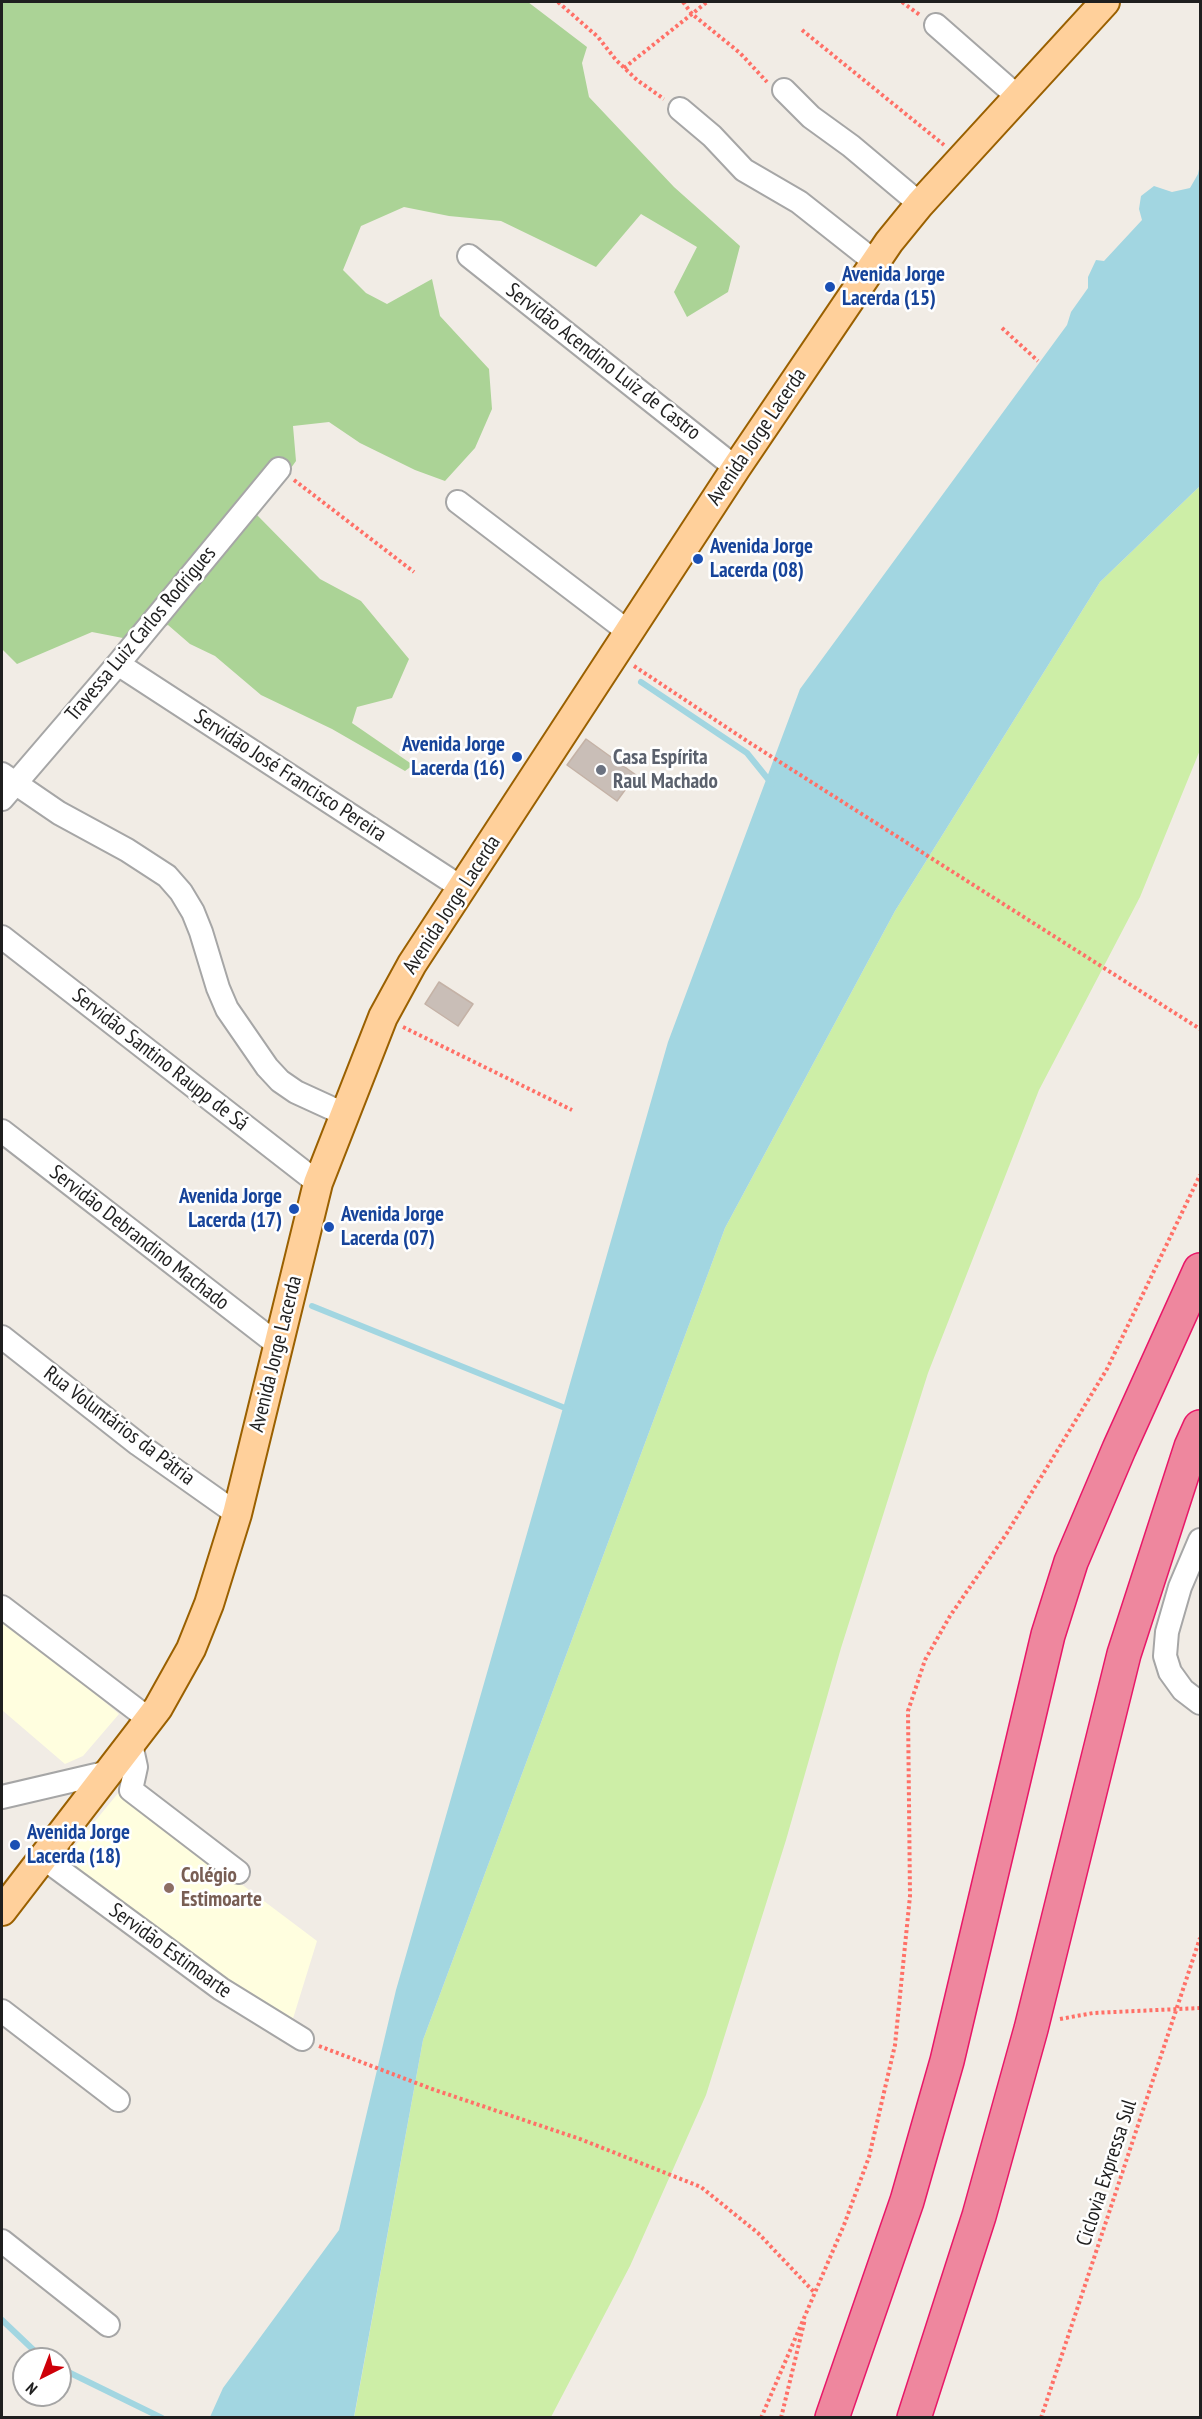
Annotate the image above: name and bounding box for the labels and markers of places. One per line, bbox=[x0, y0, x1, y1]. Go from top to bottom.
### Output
place label: Avenida Jorge Lacerda (15) bbox=[842, 262, 945, 312]
marker: Avenida Jorge Lacerda (15) bbox=[823, 280, 837, 294]
place label: Avenida Jorge Lacerda (08) bbox=[710, 534, 813, 584]
marker: Avenida Jorge Lacerda (08) bbox=[691, 552, 705, 566]
place label: Avenida Jorge Lacerda (16) bbox=[402, 732, 505, 782]
place label: Casa Espírita Raul Machado bbox=[613, 745, 718, 795]
marker: Avenida Jorge Lacerda (16) bbox=[510, 750, 524, 764]
marker: Casa Espírita Raul Machado bbox=[594, 763, 608, 777]
place label: Avenida Jorge Lacerda (17) bbox=[179, 1184, 282, 1234]
marker: Avenida Jorge Lacerda (17) bbox=[287, 1202, 301, 1216]
place label: Avenida Jorge Lacerda (07) bbox=[341, 1202, 444, 1252]
marker: Avenida Jorge Lacerda (07) bbox=[322, 1220, 336, 1234]
place label: Avenida Jorge Lacerda (18) bbox=[27, 1820, 130, 1870]
marker: Avenida Jorge Lacerda (18) bbox=[8, 1838, 22, 1852]
place label: Colégio Estimoarte bbox=[181, 1863, 262, 1913]
marker: Colégio Estimoarte bbox=[162, 1881, 176, 1895]

